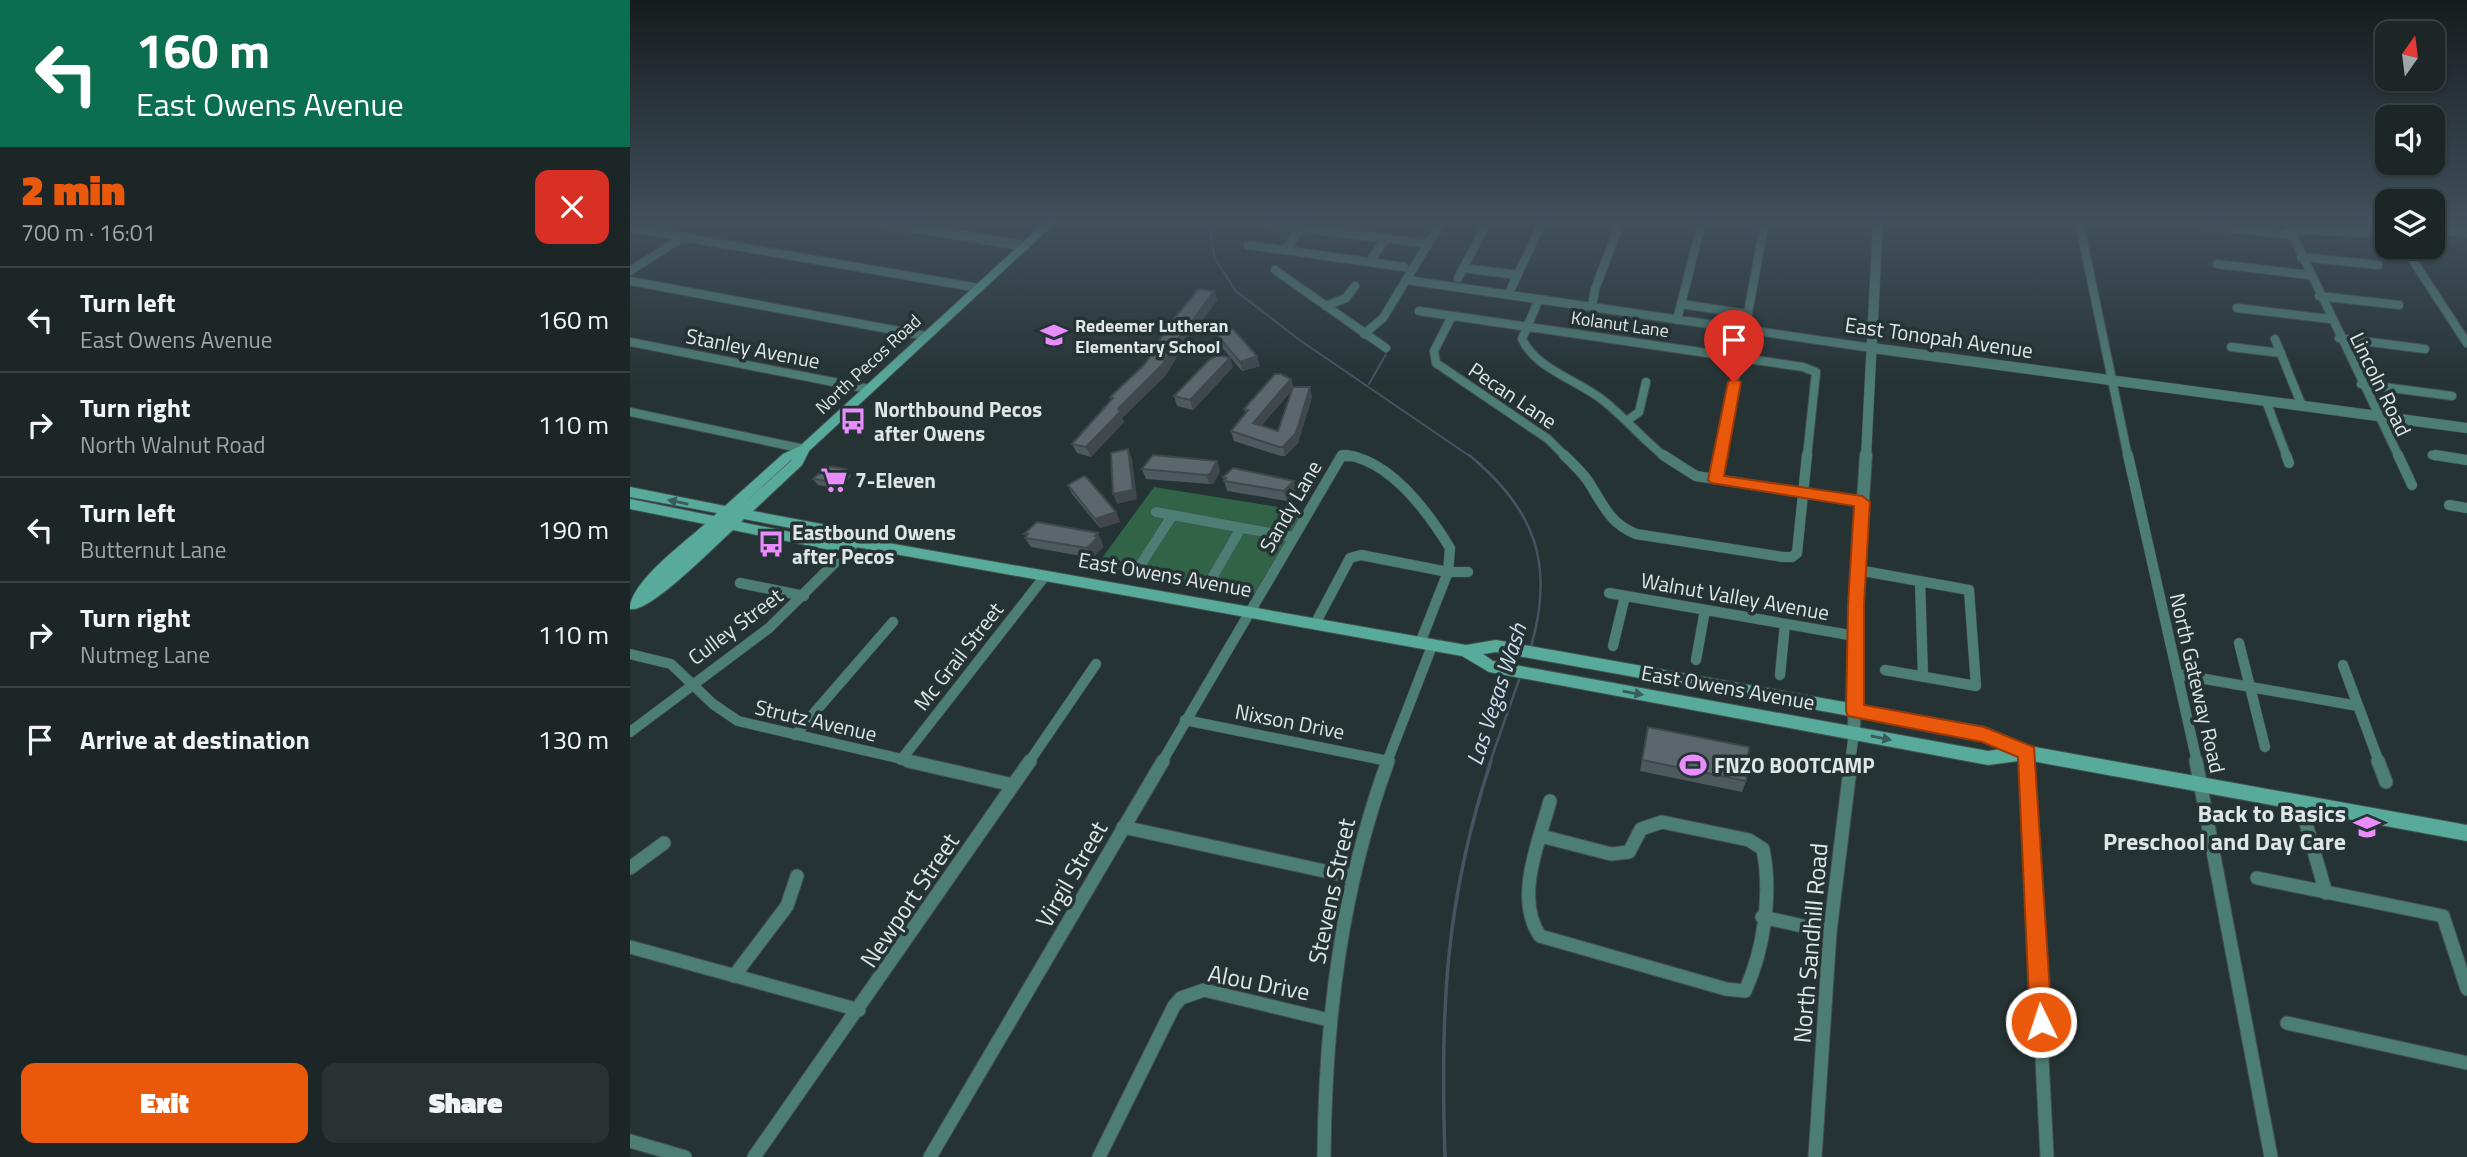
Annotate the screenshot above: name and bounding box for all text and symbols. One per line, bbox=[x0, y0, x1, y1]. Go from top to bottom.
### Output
text: 160 m bbox=[136, 12, 270, 87]
north arrow bbox=[2375, 21, 2445, 91]
map controls bbox=[2375, 21, 2445, 259]
icon: left bbox=[21, 28, 112, 119]
text: East Owens Avenue bbox=[136, 80, 404, 128]
button: sound bbox=[2375, 105, 2445, 175]
text: 2 min bbox=[21, 157, 125, 221]
button: close bbox=[535, 170, 609, 244]
button: layers bbox=[2375, 189, 2445, 259]
text: 700 m · 16:01 bbox=[21, 215, 156, 250]
text: Turn left bbox=[80, 283, 175, 322]
text: 160 m bbox=[538, 300, 609, 339]
icon: left bbox=[21, 301, 59, 339]
street label: Kolanut Lane bbox=[1569, 304, 1671, 344]
street label: North Pecos Road bbox=[809, 308, 927, 420]
street label: East Tonopah Avenue bbox=[1843, 308, 2035, 366]
pin bbox=[1704, 310, 1764, 382]
place label: Redeemer Lutheran Elementary School bbox=[1075, 312, 1228, 360]
street label: Stanley Avenue bbox=[683, 319, 823, 377]
school or university icon: Redeemer Lutheran Elementary School bbox=[1039, 320, 1069, 350]
icon: arrive bbox=[1715, 321, 1753, 359]
text: East Owens Avenue bbox=[80, 322, 272, 357]
street label: Lincoln Road bbox=[2342, 327, 2420, 441]
street label: Pecan Lane bbox=[1462, 353, 1564, 437]
text: Turn right bbox=[80, 388, 191, 427]
place label: Northbound Pecos after Owens bbox=[874, 393, 1042, 449]
text: 110 m bbox=[538, 405, 609, 444]
icon: right bbox=[21, 406, 59, 444]
bus stop icon: Northbound Pecos after Owens bbox=[838, 406, 868, 436]
text: North Walnut Road bbox=[80, 427, 265, 462]
street label: Sandy Lane bbox=[1251, 454, 1329, 558]
place label: 7-Eleven bbox=[855, 464, 936, 496]
supermarket icon: 7-Eleven bbox=[819, 465, 849, 495]
text: Turn left bbox=[80, 493, 175, 532]
one-way arrow bbox=[667, 497, 689, 508]
text: 190 m bbox=[538, 510, 609, 549]
icon: left bbox=[21, 511, 59, 549]
place label: Eastbound Owens after Pecos bbox=[792, 516, 956, 572]
bus stop icon: Eastbound Owens after Pecos bbox=[756, 529, 786, 559]
text: Butternut Lane bbox=[80, 532, 226, 567]
street label: East Owens Avenue bbox=[1076, 543, 1254, 605]
street label: Walnut Valley Avenue bbox=[1638, 564, 1832, 628]
street label: Culley Street bbox=[681, 579, 790, 672]
street label: North Gateway Road bbox=[2162, 590, 2234, 776]
street label: Mc Grail Street bbox=[905, 594, 1011, 717]
text: Turn right bbox=[80, 598, 191, 637]
text: 110 m bbox=[538, 615, 609, 654]
icon: right bbox=[21, 616, 59, 654]
water label: Las Vegas Wash bbox=[1457, 618, 1536, 769]
text: Nutmeg Lane bbox=[80, 637, 210, 672]
street label: East Owens Avenue bbox=[1639, 656, 1817, 718]
one-way arrow bbox=[1622, 688, 1644, 699]
street label: Strutz Avenue bbox=[752, 690, 880, 750]
street label: Nixson Drive bbox=[1232, 695, 1348, 747]
text: Arrive at destination bbox=[80, 720, 310, 759]
text: 130 m bbox=[538, 720, 609, 759]
icon: arrive bbox=[21, 721, 59, 759]
one-way arrow bbox=[1870, 733, 1892, 744]
place label: FNZO BOOTCAMP bbox=[1714, 749, 1875, 781]
sports icon: FNZO BOOTCAMP bbox=[1678, 750, 1708, 780]
place label: Back to Basics Preschool and Day Care bbox=[2103, 795, 2346, 859]
school or university icon: Back to Basics Preschool and Day Care bbox=[2352, 812, 2382, 842]
street label: Virgil Street bbox=[1026, 814, 1116, 934]
street label: Stevens Street bbox=[1298, 814, 1364, 967]
street label: Newport Street bbox=[851, 825, 968, 975]
street label: North Sandhill Road bbox=[1783, 841, 1837, 1045]
street label: Alou Drive bbox=[1205, 954, 1313, 1010]
position arrow bbox=[2004, 985, 2078, 1059]
button: Exit bbox=[21, 1063, 308, 1143]
button: Share bbox=[322, 1063, 609, 1143]

